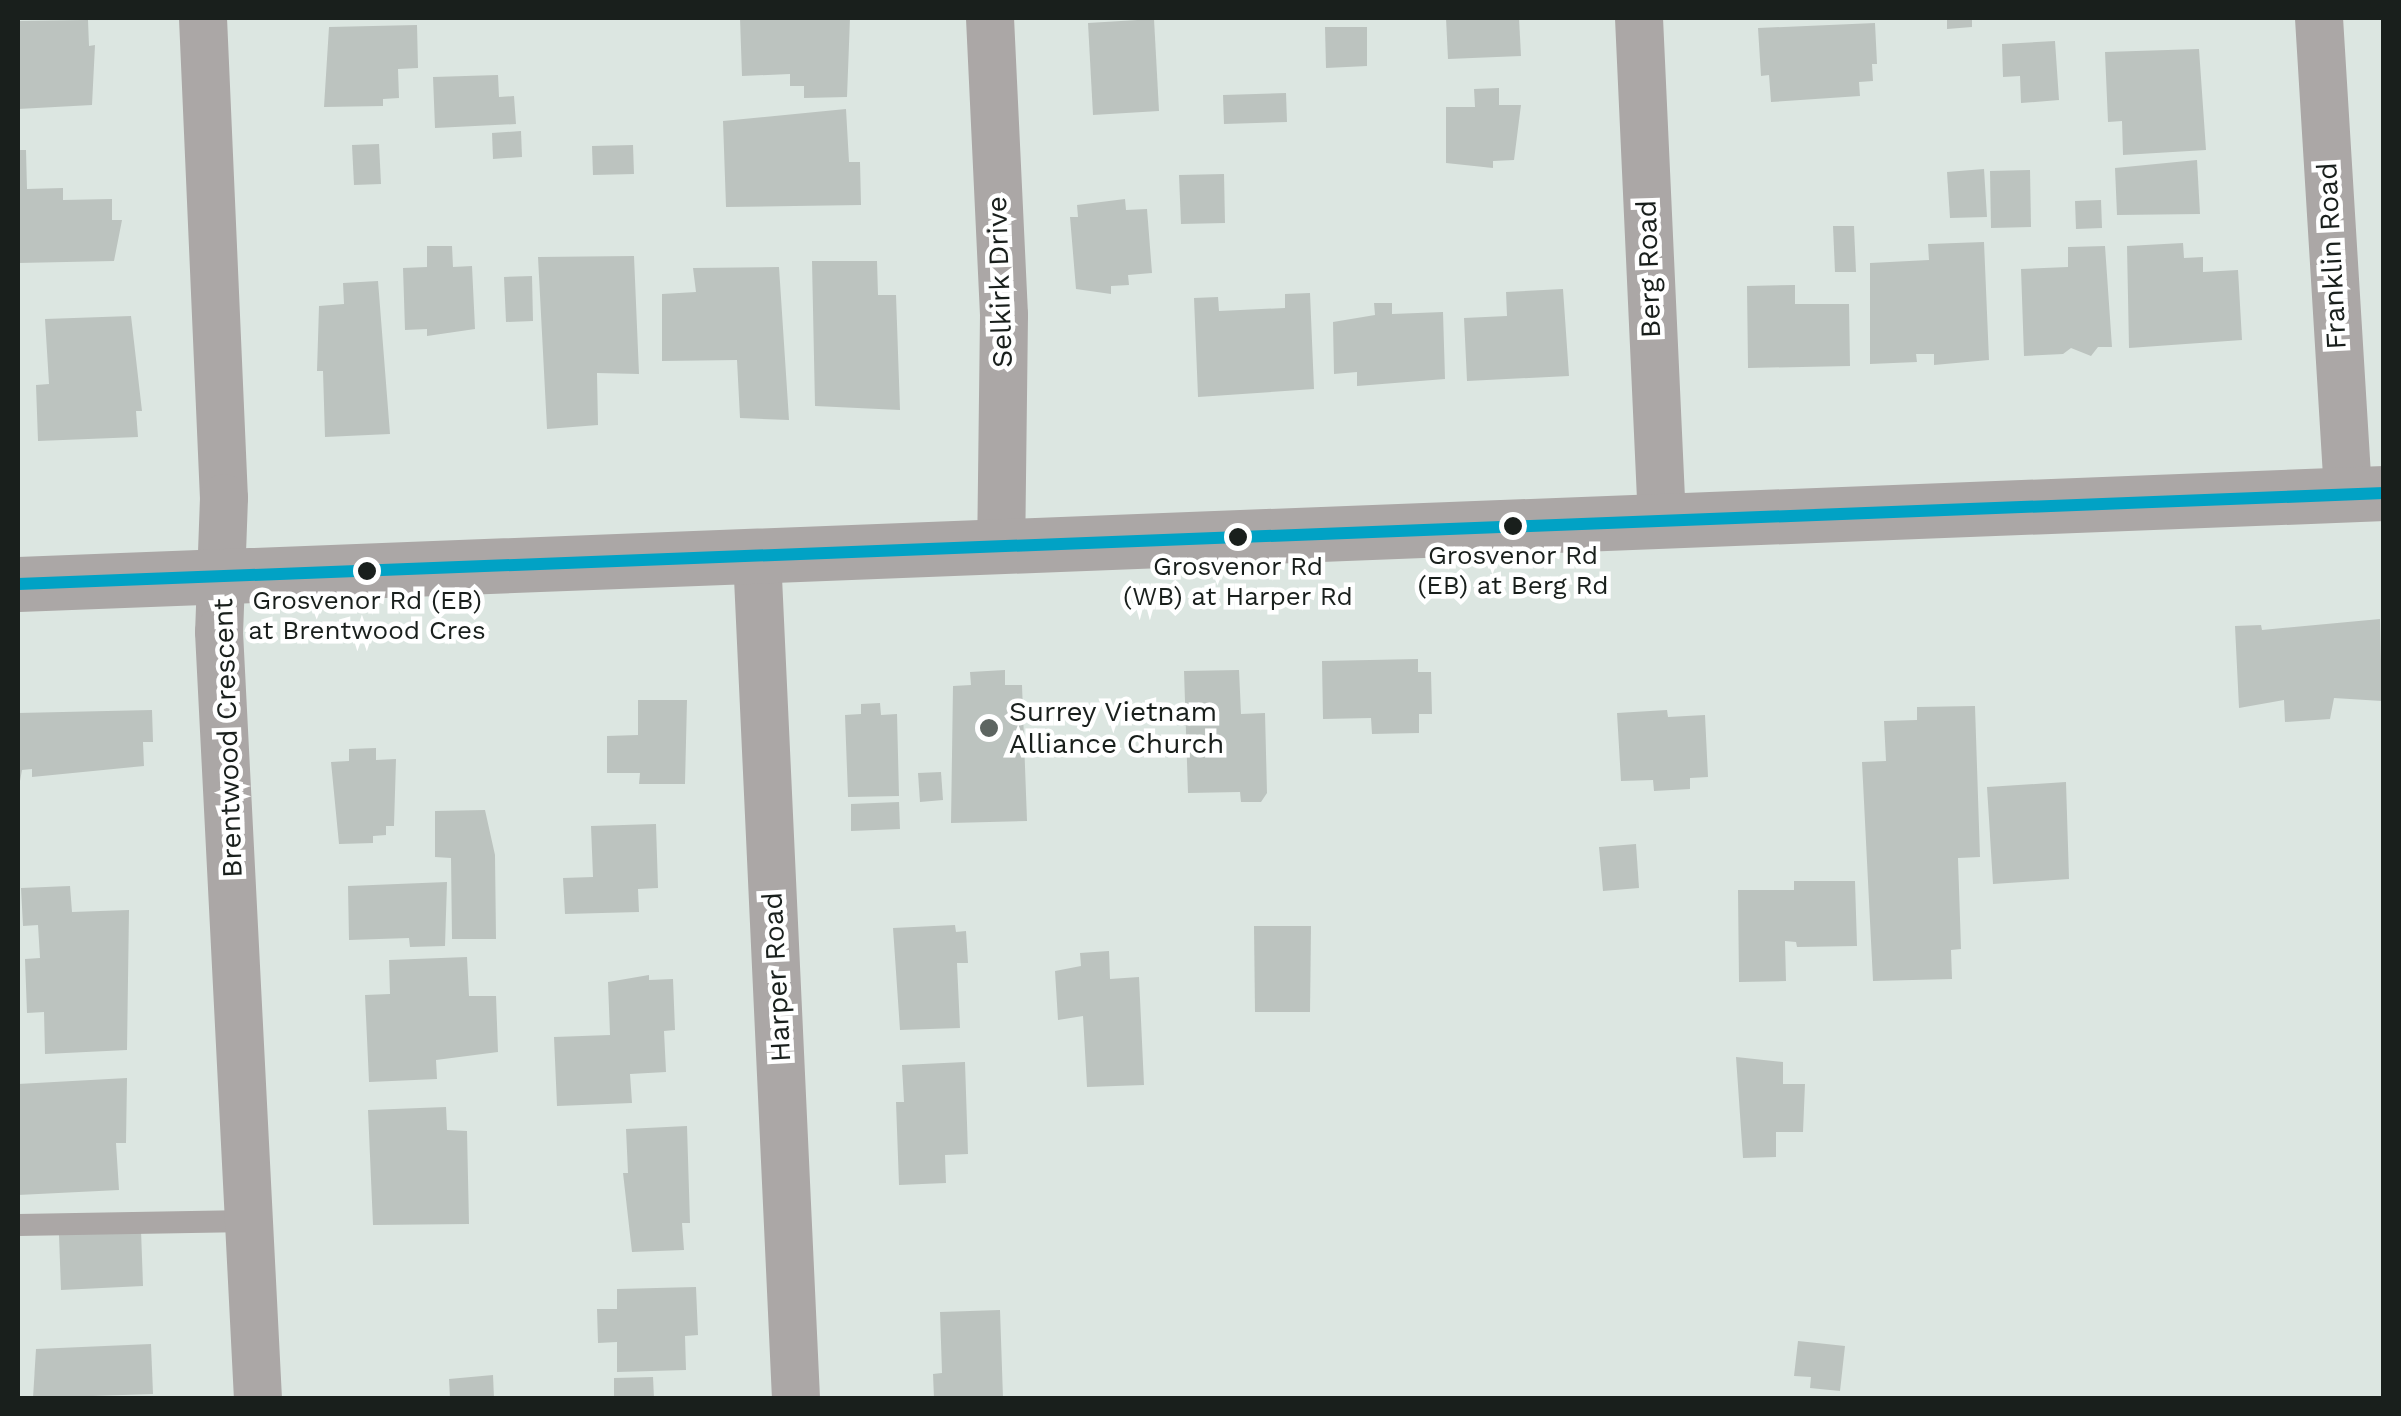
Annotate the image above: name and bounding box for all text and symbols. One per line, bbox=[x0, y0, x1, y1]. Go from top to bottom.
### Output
street label: Franklin Road bbox=[2310, 162, 2354, 350]
street label: Selkirk Drive bbox=[980, 195, 1020, 369]
street label: Berg Road bbox=[1630, 199, 1668, 339]
marker: Grosvenor Rd (EB) at Berg Rd bbox=[1503, 516, 1523, 536]
marker: Grosvenor Rd (WB) at Harper Rd bbox=[1228, 527, 1248, 547]
place label: Grosvenor Rd (EB) at Berg Rd bbox=[1417, 540, 1609, 602]
place label: Grosvenor Rd (WB) at Harper Rd bbox=[1123, 551, 1353, 612]
marker: Grosvenor Rd (EB) at Brentwood Cres bbox=[357, 561, 377, 581]
place label: Grosvenor Rd (EB) at Brentwood Cres bbox=[248, 585, 486, 646]
street label: Brentwood Crescent bbox=[206, 598, 250, 878]
place label: Surrey Vietnam Alliance Church bbox=[1009, 695, 1224, 761]
marker: Surrey Vietnam Alliance Church bbox=[978, 717, 1000, 739]
street label: Harper Road bbox=[756, 891, 798, 1063]

